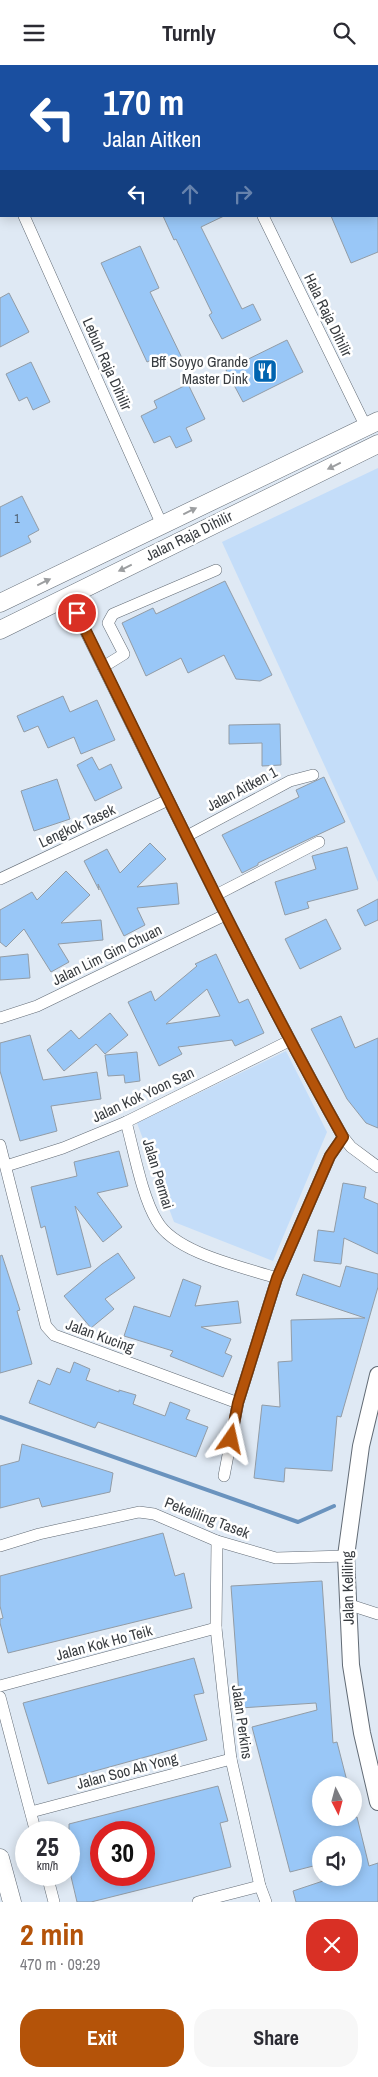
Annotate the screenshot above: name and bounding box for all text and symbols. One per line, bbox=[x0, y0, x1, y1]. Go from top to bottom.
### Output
text: Turnly bbox=[162, 18, 216, 48]
icon: menu bbox=[20, 19, 48, 47]
icon: search bbox=[330, 19, 358, 47]
text: 170 m bbox=[103, 79, 184, 126]
icon: left bbox=[20, 85, 85, 150]
text: Jalan Aitken bbox=[103, 124, 201, 154]
icon: left bbox=[123, 180, 151, 208]
icon: ahead bbox=[176, 180, 204, 208]
icon: right bbox=[229, 180, 257, 208]
street label: Hala Raja Dihilir bbox=[299, 270, 358, 360]
street label: Lebuh Raja Dihilir bbox=[78, 314, 137, 413]
place label: Bff Soyyo Grande Master Dink bbox=[151, 351, 249, 389]
restaurant icon: Bff Soyyo Grande Master Dink bbox=[252, 358, 278, 384]
one-way arrow bbox=[327, 462, 341, 470]
street label: Jalan Raja Dihilir bbox=[142, 505, 236, 566]
one-way arrow bbox=[183, 507, 197, 515]
house number: 1 bbox=[14, 511, 20, 527]
one-way arrow bbox=[118, 564, 132, 572]
one-way arrow bbox=[37, 577, 51, 585]
pin bbox=[56, 592, 98, 634]
icon: arrive bbox=[63, 599, 91, 627]
street label: Jalan Aitken 1 bbox=[203, 761, 281, 816]
street label: Lengkok Tasek bbox=[35, 798, 119, 852]
street label: Jalan Lim Gim Chuan bbox=[48, 919, 165, 990]
street label: Jalan Kok Yoon San bbox=[88, 1062, 197, 1127]
street label: Jalan Permai bbox=[138, 1136, 179, 1212]
street label: Jalan Kucing bbox=[63, 1314, 137, 1358]
position arrow bbox=[204, 1412, 256, 1464]
street label: Pekeliling Tasek bbox=[162, 1492, 254, 1544]
street label: Jalan Keliling bbox=[336, 1551, 359, 1625]
street label: Jalan Kok Ho Teik bbox=[53, 1619, 155, 1665]
street label: Jalan Perkins bbox=[227, 1684, 258, 1760]
street label: Jalan Soo Ah Yong bbox=[74, 1747, 180, 1794]
north arrow bbox=[312, 1776, 362, 1826]
map controls bbox=[312, 1776, 362, 1886]
speed limit sign: 30 bbox=[90, 1821, 155, 1886]
text: 25 bbox=[36, 1830, 59, 1864]
button: sound bbox=[312, 1836, 362, 1886]
text: km/h bbox=[37, 1858, 58, 1874]
text: 2 min bbox=[20, 1914, 84, 1954]
button: close bbox=[306, 1919, 358, 1971]
text: 470 m · 09:29 bbox=[20, 1953, 100, 1975]
button: Exit bbox=[20, 2009, 184, 2067]
button: Share bbox=[194, 2009, 358, 2067]

